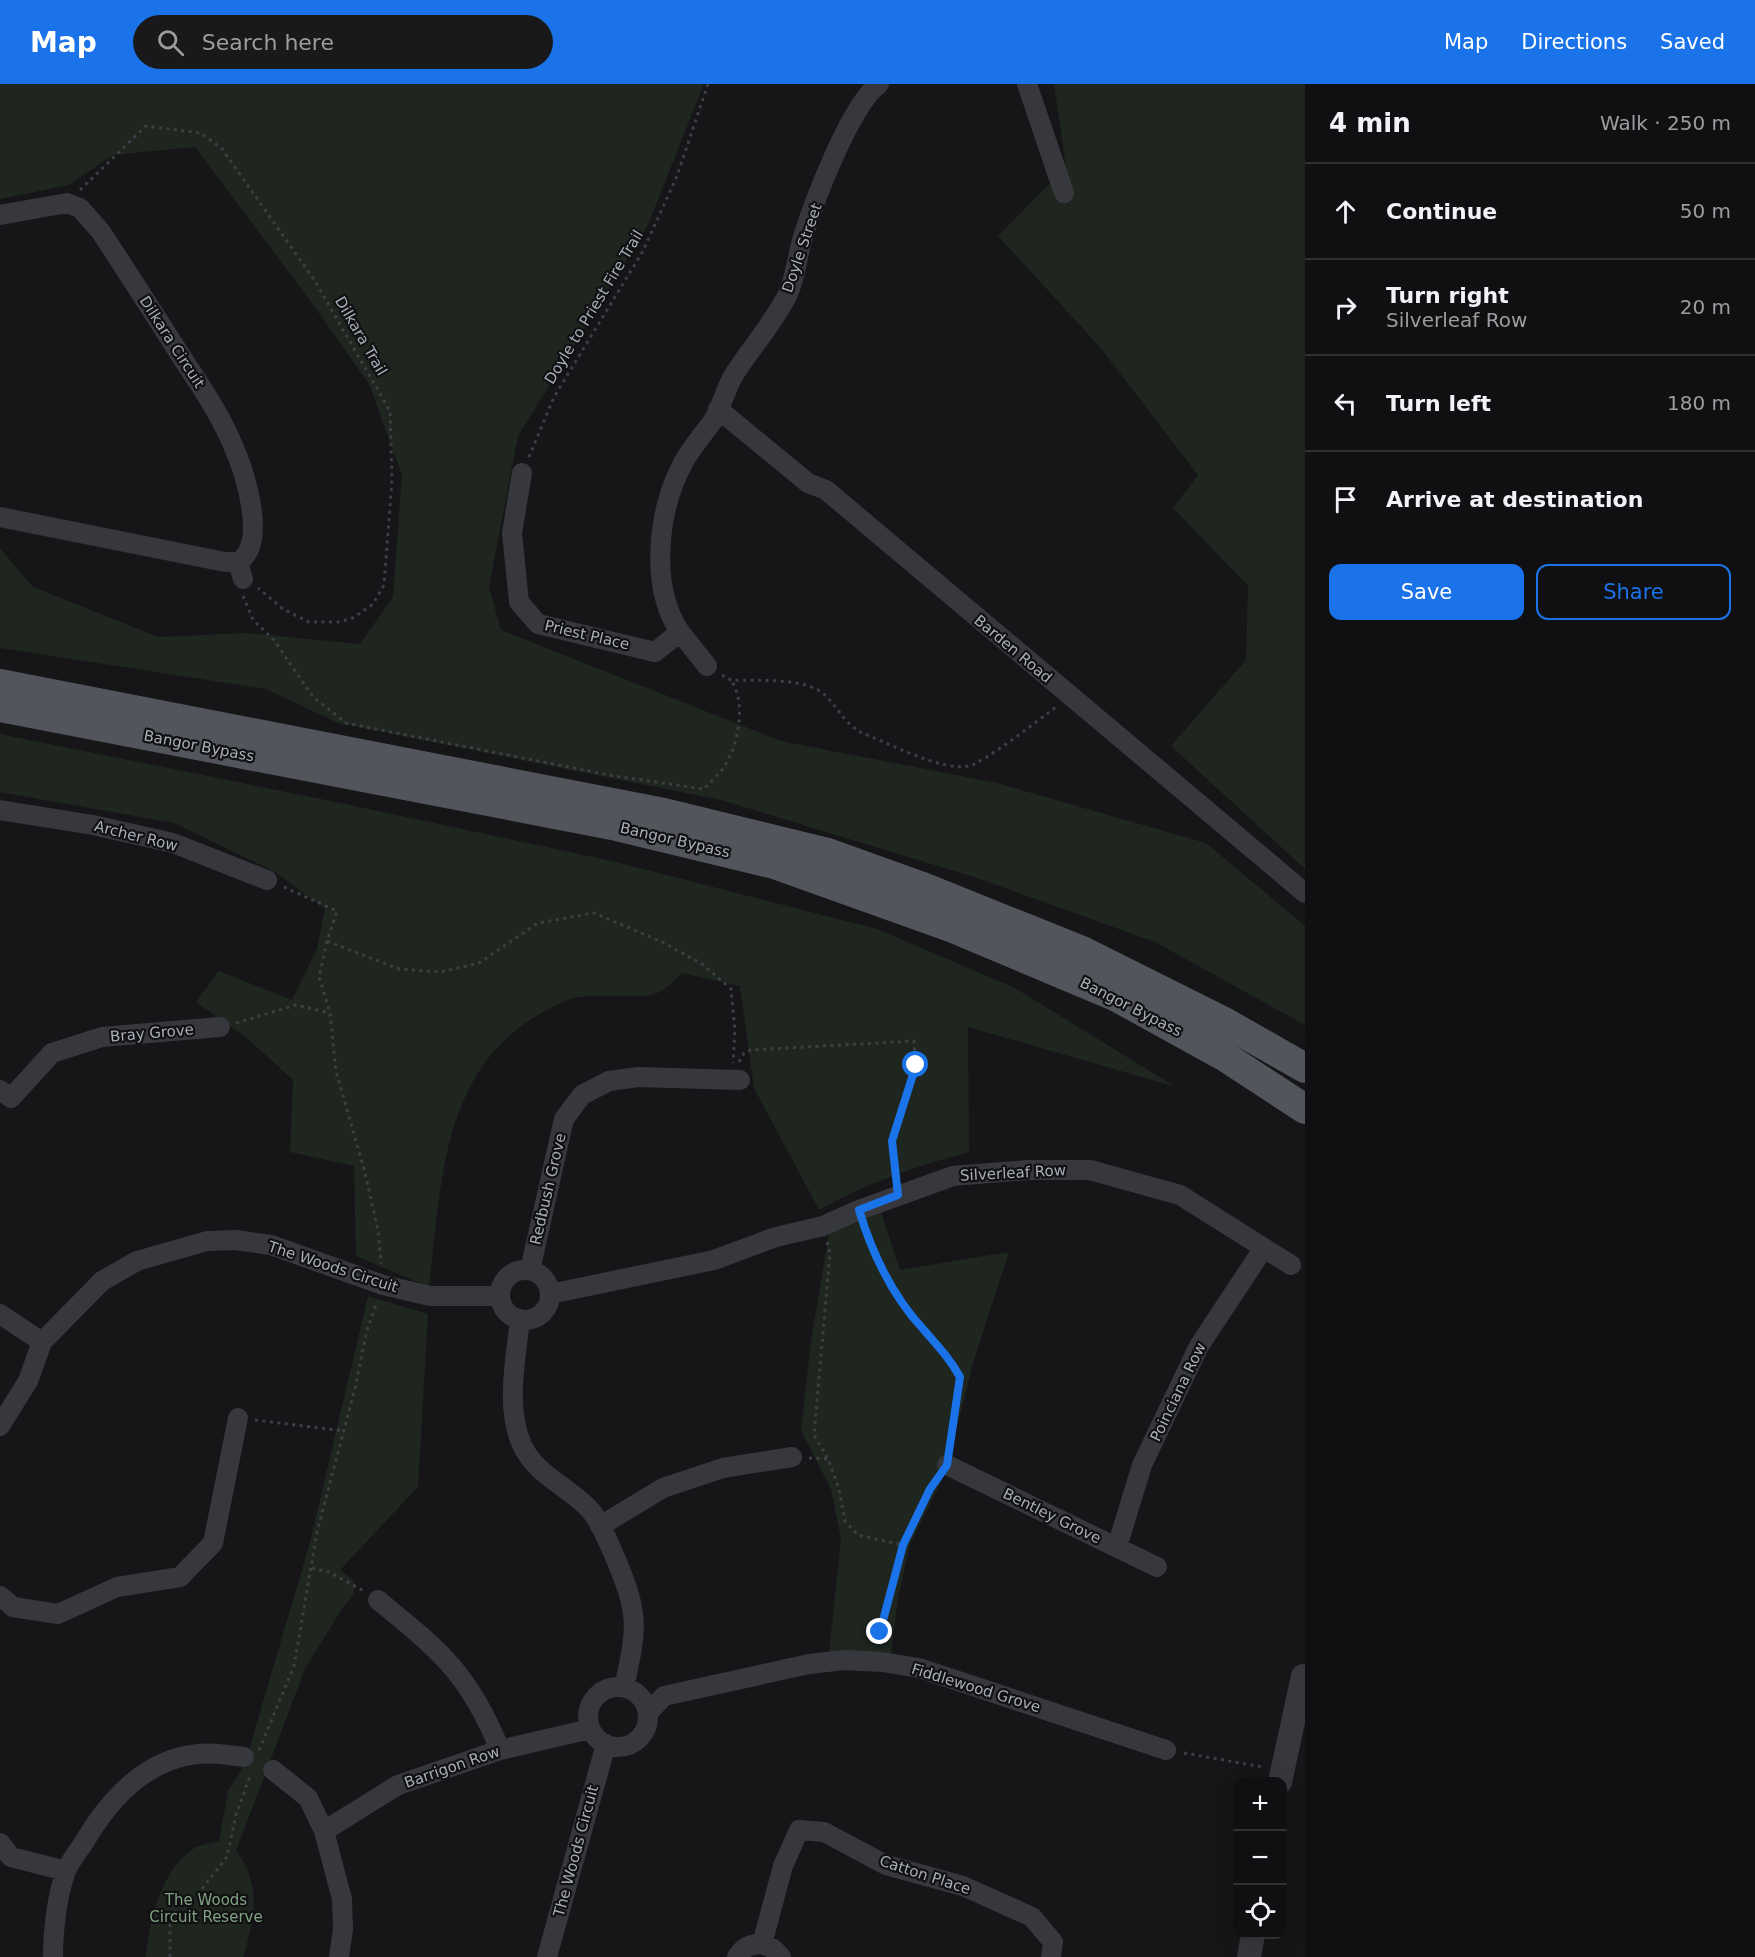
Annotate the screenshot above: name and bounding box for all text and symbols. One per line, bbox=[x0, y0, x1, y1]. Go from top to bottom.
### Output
search box bbox=[133, 15, 553, 69]
text: Map bbox=[30, 26, 97, 59]
icon: search bbox=[154, 26, 187, 59]
text: Search here bbox=[202, 30, 334, 55]
text: Map bbox=[1444, 30, 1488, 54]
text: Directions bbox=[1521, 30, 1627, 54]
text: Saved bbox=[1660, 30, 1725, 54]
text: 4 min bbox=[1329, 108, 1411, 138]
text: Walk · 250 m bbox=[1600, 111, 1731, 135]
icon: ahead bbox=[1329, 195, 1362, 228]
text: Continue bbox=[1386, 199, 1497, 224]
text: 50 m bbox=[1680, 199, 1731, 223]
street label: Doyle Street bbox=[778, 201, 826, 295]
street label: Doyle to Priest Fire Trail bbox=[541, 227, 647, 387]
text: Turn right bbox=[1386, 283, 1509, 308]
icon: right bbox=[1329, 291, 1362, 324]
street label: Dilkara Circuit bbox=[136, 293, 208, 391]
street label: Dilkara Trail bbox=[331, 293, 391, 379]
text: 20 m bbox=[1680, 295, 1731, 319]
text: Silverleaf Row bbox=[1386, 308, 1527, 332]
icon: left bbox=[1329, 387, 1362, 420]
text: Turn left bbox=[1386, 391, 1491, 416]
text: 180 m bbox=[1667, 391, 1731, 415]
icon: arrive bbox=[1329, 483, 1362, 516]
text: Arrive at destination bbox=[1386, 487, 1643, 512]
button: Save bbox=[1329, 564, 1524, 620]
button: Share bbox=[1536, 564, 1731, 620]
street label: Barden Road bbox=[970, 611, 1056, 687]
street label: Priest Place bbox=[543, 616, 631, 654]
street label: Bangor Bypass bbox=[142, 726, 256, 766]
street label: Archer Row bbox=[92, 817, 180, 855]
street label: Bangor Bypass bbox=[618, 819, 732, 861]
street label: Bangor Bypass bbox=[1077, 974, 1185, 1041]
street label: Bray Grove bbox=[109, 1020, 195, 1046]
route start bbox=[902, 1051, 928, 1077]
street label: Redbush Grove bbox=[526, 1131, 570, 1247]
street label: Silverleaf Row bbox=[960, 1161, 1066, 1185]
street label: The Woods Circuit bbox=[265, 1237, 400, 1297]
street label: Poinciana Row bbox=[1146, 1340, 1210, 1444]
street label: Bentley Grove bbox=[1000, 1485, 1104, 1547]
route end bbox=[866, 1618, 892, 1644]
street label: Fiddlewood Grove bbox=[909, 1660, 1043, 1716]
street label: Barrigon Row bbox=[402, 1742, 502, 1792]
map controls bbox=[1233, 1777, 1287, 1939]
button: + bbox=[1233, 1777, 1287, 1831]
street label: The Woods Circuit bbox=[550, 1783, 602, 1920]
button: − bbox=[1233, 1831, 1287, 1885]
street label: Catton Place bbox=[877, 1852, 973, 1898]
button: locate bbox=[1233, 1885, 1287, 1939]
park label: The Woods Circuit Reserve bbox=[149, 1891, 263, 1926]

